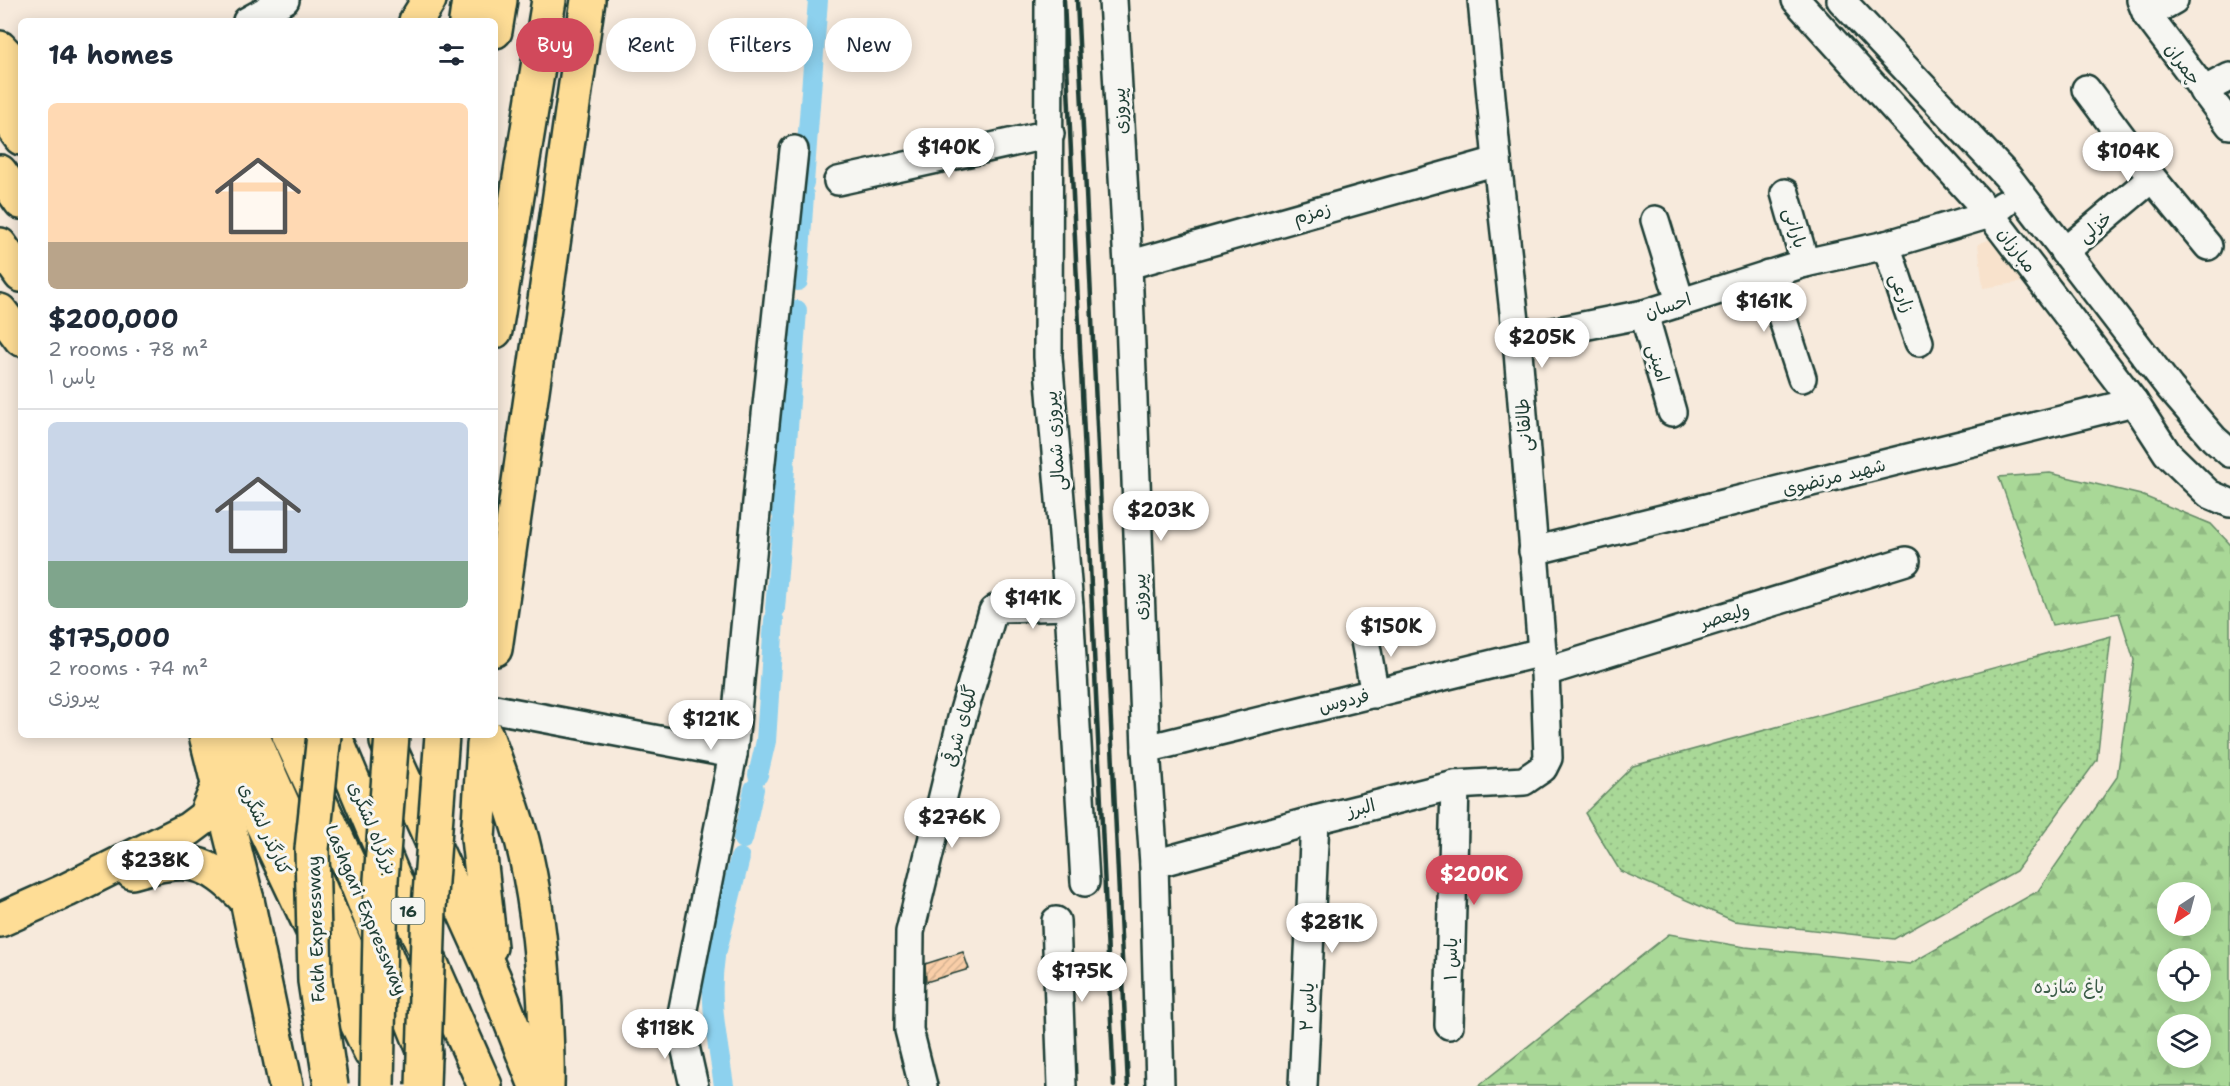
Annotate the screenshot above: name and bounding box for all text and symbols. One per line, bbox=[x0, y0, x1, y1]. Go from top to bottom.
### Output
chip: Buy bbox=[516, 18, 594, 72]
chip: Rent bbox=[606, 18, 696, 72]
chip: Filters bbox=[708, 18, 813, 72]
chip: New bbox=[825, 18, 912, 72]
text: 14 homes bbox=[48, 37, 174, 72]
icon: filters bbox=[435, 38, 468, 71]
street label: چمران bbox=[2159, 38, 2207, 90]
street label: پیروزی bbox=[1107, 87, 1133, 135]
pin: $140K bbox=[907, 128, 991, 179]
pin: $104K bbox=[2086, 132, 2170, 183]
text: $140K bbox=[917, 134, 981, 160]
text: $104K bbox=[2096, 138, 2160, 164]
icon: home bbox=[204, 142, 312, 250]
street label: زمزم bbox=[1290, 196, 1334, 232]
street label: بارانی bbox=[1778, 205, 1812, 251]
street label: خزلی bbox=[2073, 206, 2117, 248]
street label: مبارزان bbox=[1992, 223, 2042, 277]
street label: زارعی bbox=[1884, 270, 1920, 316]
pin: $161K bbox=[1722, 282, 1806, 333]
street label: احسان bbox=[1642, 287, 1694, 325]
text: $161K bbox=[1736, 288, 1792, 314]
text: $200,000 bbox=[48, 301, 179, 336]
pin: $205K bbox=[1500, 318, 1584, 369]
text: $205K bbox=[1509, 324, 1575, 350]
text: 2 rooms · 78 m² bbox=[48, 336, 208, 362]
street label: امینی bbox=[1641, 341, 1675, 385]
text: یاس ۱ bbox=[48, 364, 96, 390]
street label: پیروزی شمالی bbox=[1039, 390, 1071, 492]
street label: طالقانی bbox=[1510, 397, 1538, 453]
street label: شهید مرتضوی bbox=[1780, 453, 1888, 501]
icon: home bbox=[204, 461, 312, 569]
pin: $203K bbox=[1119, 491, 1203, 542]
text: $203K bbox=[1127, 497, 1195, 523]
street label: پیروزی bbox=[1127, 573, 1153, 621]
pin: $141K bbox=[991, 579, 1075, 630]
text: $141K bbox=[1004, 585, 1062, 611]
street label: ولیعصر bbox=[1695, 597, 1753, 635]
pin: $150K bbox=[1349, 607, 1433, 658]
text: $150K bbox=[1360, 613, 1422, 639]
text: $175,000 bbox=[48, 620, 170, 655]
text: 2 rooms · 74 m² bbox=[48, 655, 208, 681]
street label: گلهای شرقی bbox=[938, 682, 983, 770]
text: پیروزی bbox=[48, 683, 100, 709]
street label: فردوس bbox=[1316, 683, 1372, 719]
pin: $121K bbox=[669, 700, 753, 751]
text: $121K bbox=[682, 706, 740, 732]
street label: بزرگراه لشگری bbox=[343, 778, 403, 878]
street label: کنارگذر لشگری bbox=[233, 779, 297, 879]
street label: البرز bbox=[1342, 793, 1378, 824]
pin: $276K bbox=[910, 798, 994, 849]
text: $276K bbox=[918, 804, 986, 830]
street label: Lashgari Expressway bbox=[319, 821, 413, 999]
pin: $238K bbox=[113, 841, 197, 892]
text: $238K bbox=[121, 847, 189, 873]
street label: Fath Expressway bbox=[301, 855, 331, 1003]
pin: $200K bbox=[1432, 855, 1516, 906]
text: $200K bbox=[1440, 861, 1508, 887]
north arrow bbox=[2157, 882, 2211, 936]
map controls bbox=[2157, 882, 2211, 1068]
road number: 16 bbox=[392, 898, 424, 924]
pin: $281K bbox=[1290, 903, 1374, 954]
text: $281K bbox=[1300, 909, 1364, 935]
street label: یاس ۱ bbox=[1439, 937, 1463, 981]
button: locate bbox=[2157, 948, 2211, 1002]
pin: $175K bbox=[1040, 952, 1124, 1003]
text: $175K bbox=[1051, 958, 1113, 984]
park label: باغ شازده bbox=[2034, 975, 2104, 999]
street label: یاس ۲ bbox=[1294, 982, 1320, 1032]
pin: $118K bbox=[623, 1009, 707, 1060]
button: layers bbox=[2157, 1014, 2211, 1068]
text: $118K bbox=[636, 1015, 694, 1041]

